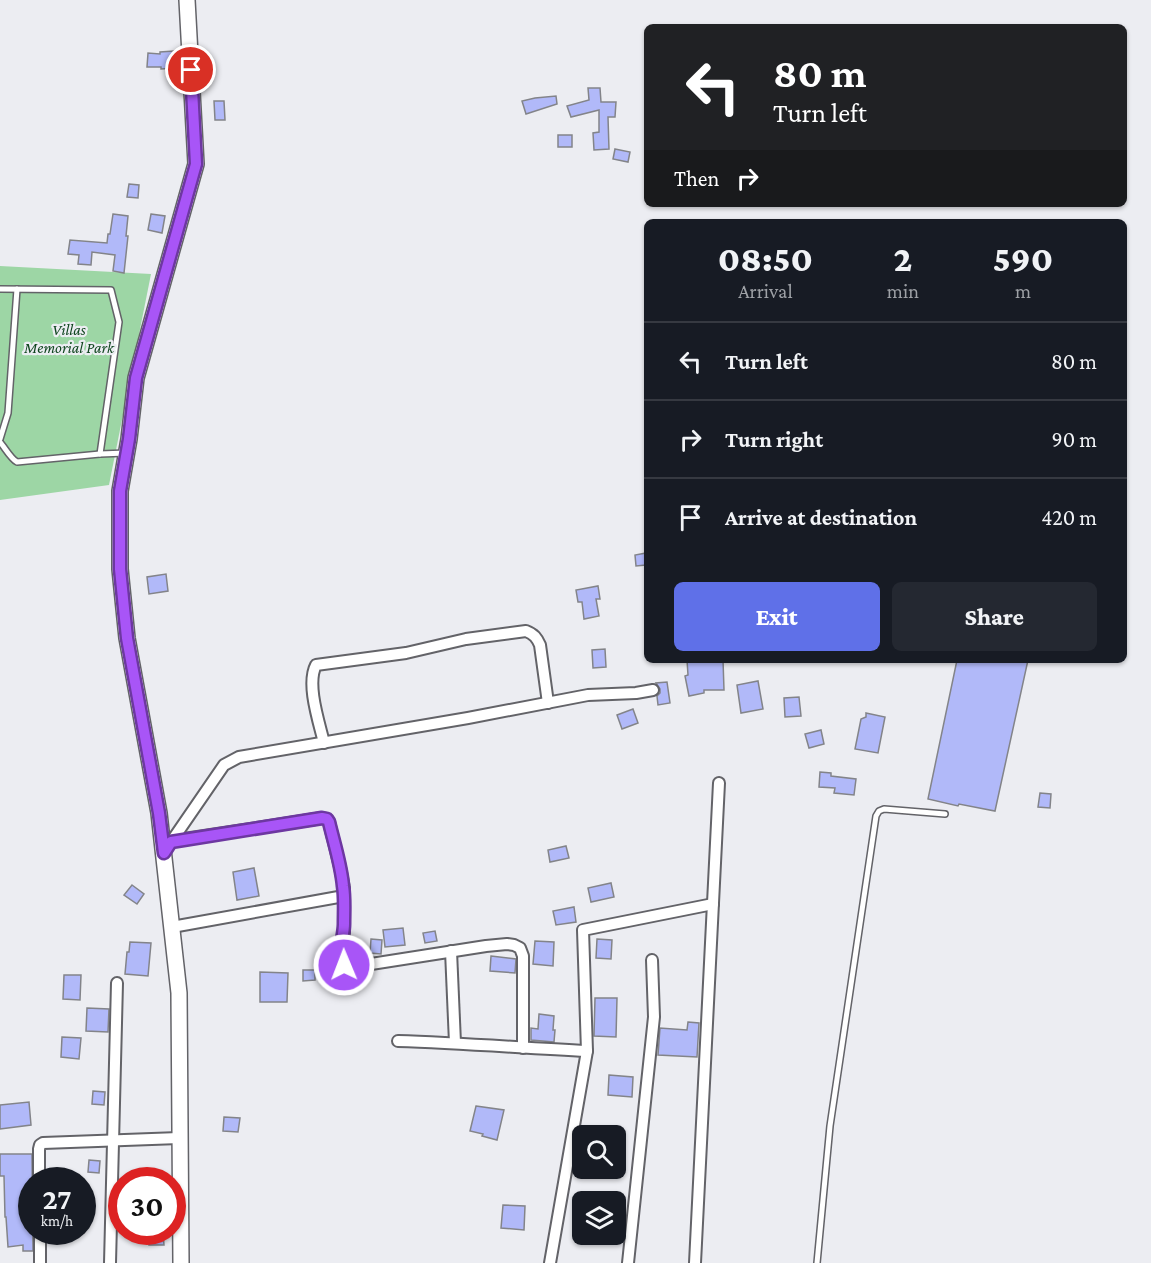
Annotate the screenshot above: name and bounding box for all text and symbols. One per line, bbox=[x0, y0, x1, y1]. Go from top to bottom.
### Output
pin bbox=[165, 44, 216, 95]
icon: left bbox=[674, 48, 752, 126]
text: 80 m bbox=[773, 49, 867, 96]
icon: arrive bbox=[174, 53, 207, 86]
text: Turn left bbox=[773, 98, 867, 128]
icon: right bbox=[731, 162, 764, 195]
text: Then bbox=[674, 166, 719, 191]
text: 08:50 bbox=[718, 239, 813, 279]
text: 2 bbox=[893, 239, 912, 279]
text: 590 bbox=[993, 239, 1053, 279]
text: Arrival bbox=[738, 280, 793, 302]
text: min bbox=[887, 280, 919, 302]
text: m bbox=[1015, 280, 1031, 302]
park label: Villas Memorial Park bbox=[23, 321, 115, 356]
icon: left bbox=[674, 345, 707, 378]
text: Turn left bbox=[725, 349, 808, 374]
text: 80 m bbox=[1051, 349, 1097, 374]
icon: right bbox=[674, 423, 707, 456]
text: Turn right bbox=[725, 427, 823, 452]
text: 90 m bbox=[1052, 427, 1097, 452]
icon: arrive bbox=[674, 501, 707, 534]
text: Arrive at destination bbox=[725, 505, 917, 530]
text: 420 m bbox=[1041, 505, 1097, 530]
button: Exit bbox=[674, 582, 880, 651]
button: Share bbox=[892, 582, 1097, 651]
position arrow bbox=[312, 933, 376, 997]
map controls bbox=[572, 1125, 626, 1245]
button: search bbox=[572, 1125, 626, 1179]
speed limit sign: 30 bbox=[108, 1167, 186, 1245]
text: 27 bbox=[42, 1182, 72, 1215]
button: layers bbox=[572, 1191, 626, 1245]
text: km/h bbox=[41, 1213, 73, 1229]

